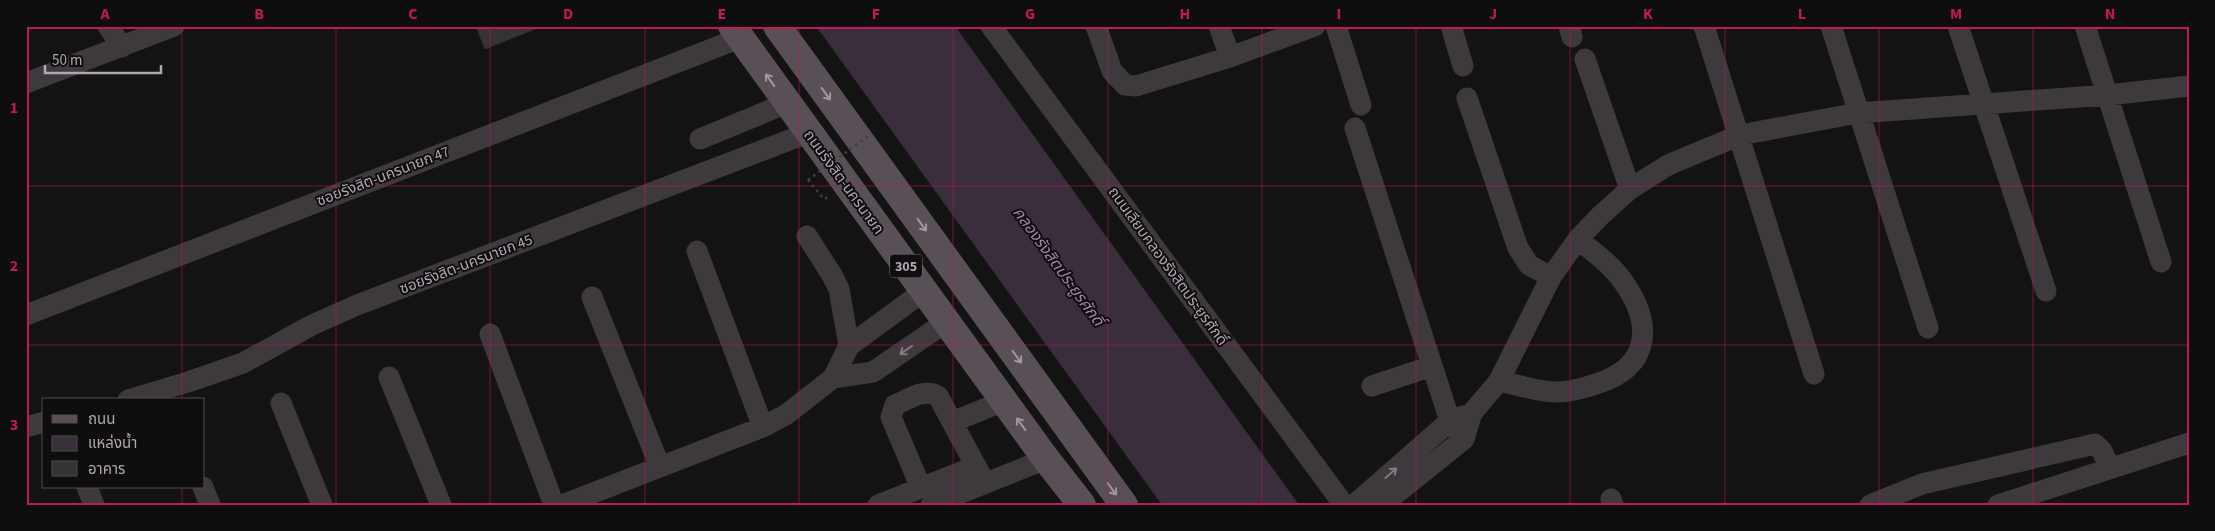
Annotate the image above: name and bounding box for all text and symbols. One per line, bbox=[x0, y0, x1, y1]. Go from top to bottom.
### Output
text: A bbox=[99, 3, 110, 25]
text: B bbox=[254, 3, 264, 25]
text: C bbox=[408, 3, 418, 25]
text: D bbox=[563, 3, 573, 25]
text: E bbox=[718, 3, 726, 25]
text: F bbox=[872, 3, 880, 25]
text: G bbox=[1025, 3, 1035, 25]
text: H bbox=[1180, 3, 1190, 25]
text: I bbox=[1337, 3, 1341, 25]
text: J bbox=[1489, 3, 1497, 25]
text: K bbox=[1643, 3, 1653, 25]
text: L bbox=[1798, 3, 1806, 25]
text: M bbox=[1950, 3, 1962, 25]
text: N bbox=[2105, 3, 2115, 25]
scale bar bbox=[45, 42, 161, 74]
text: 50 m bbox=[52, 50, 82, 71]
one-way arrow bbox=[765, 74, 776, 88]
one-way arrow bbox=[821, 87, 831, 101]
text: 1 bbox=[10, 97, 18, 119]
street label: ถนนรังสิต-นครนายก bbox=[799, 126, 889, 239]
street label: ซอยรังสิต-นครนายก 47 bbox=[314, 141, 453, 212]
street label: ถนนเลียบคลองรังสิตประยูรศักดิ์ bbox=[1103, 183, 1232, 350]
water label: คลองรังสิตประยูรศักดิ์ bbox=[1008, 203, 1111, 334]
one-way arrow bbox=[917, 218, 927, 232]
street label: ซอยรังสิต-นครนายก 45 bbox=[397, 229, 536, 300]
text: 2 bbox=[10, 255, 18, 277]
road number: 305 bbox=[890, 255, 922, 278]
one-way arrow bbox=[899, 345, 913, 355]
one-way arrow bbox=[1012, 350, 1022, 364]
legend bbox=[42, 398, 205, 488]
text: ถนน bbox=[88, 409, 115, 430]
text: 3 bbox=[10, 414, 18, 436]
one-way arrow bbox=[1015, 418, 1026, 431]
text: แหล่งน้ำ bbox=[88, 432, 137, 454]
text: อาคาร bbox=[88, 459, 125, 480]
one-way arrow bbox=[1384, 467, 1397, 478]
one-way arrow bbox=[1107, 482, 1118, 495]

